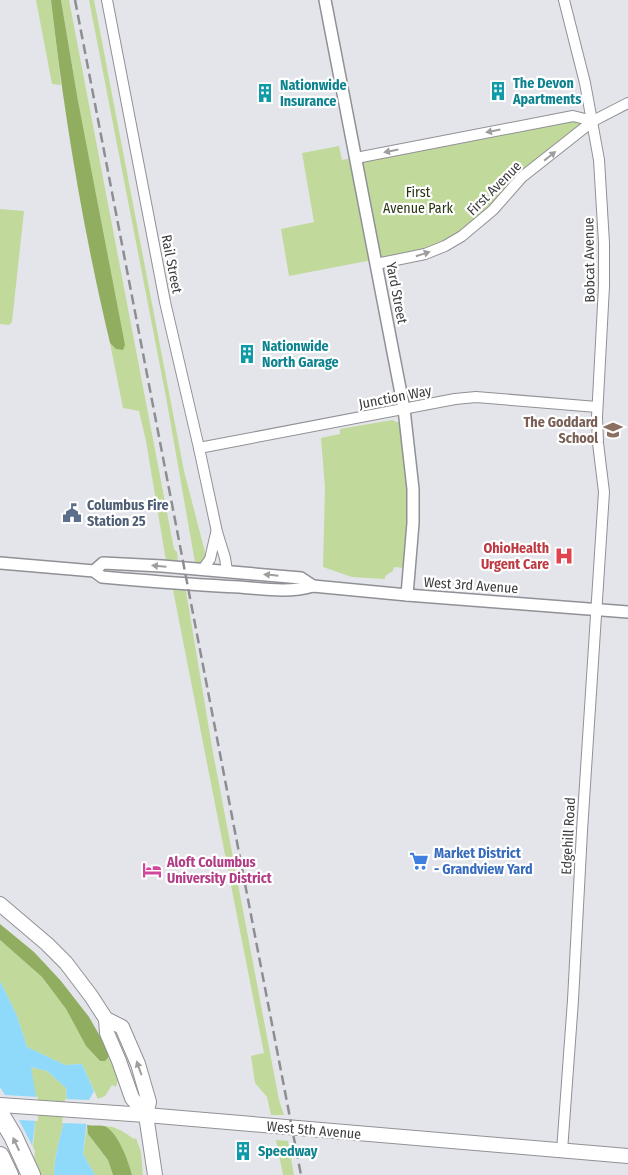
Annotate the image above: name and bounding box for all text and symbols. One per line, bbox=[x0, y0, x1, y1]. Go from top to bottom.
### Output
place label: The Devon Apartments bbox=[512, 75, 581, 108]
place label: Nationwide Insurance bbox=[280, 77, 347, 110]
building icon: The Devon Apartments bbox=[487, 80, 509, 102]
building icon: Nationwide Insurance bbox=[254, 82, 276, 104]
one-way arrow bbox=[485, 128, 501, 136]
one-way arrow bbox=[383, 147, 398, 155]
one-way arrow bbox=[543, 150, 556, 161]
street label: First Avenue bbox=[464, 158, 525, 219]
park label: First Avenue Park bbox=[383, 184, 454, 217]
street label: Bobcat Avenue bbox=[580, 217, 599, 303]
street label: Rail Street bbox=[158, 233, 186, 295]
one-way arrow bbox=[416, 250, 431, 258]
street label: Yard Street bbox=[382, 261, 411, 326]
place label: Nationwide North Garage bbox=[262, 338, 339, 371]
building icon: Nationwide North Garage bbox=[236, 343, 258, 365]
street label: Junction Way bbox=[357, 382, 434, 413]
place label: The Goddard School bbox=[523, 414, 598, 447]
school or university icon: The Goddard School bbox=[602, 419, 624, 441]
place label: Columbus Fire Station 25 bbox=[87, 497, 169, 530]
public building icon: Columbus Fire Station 25 bbox=[61, 502, 83, 524]
place label: OhioHealth Urgent Care bbox=[481, 540, 549, 573]
hospital icon: OhioHealth Urgent Care bbox=[553, 545, 575, 567]
one-way arrow bbox=[151, 561, 167, 569]
one-way arrow bbox=[263, 571, 279, 579]
street label: West 3rd Avenue bbox=[423, 574, 519, 597]
street label: Edgehill Road bbox=[558, 797, 579, 875]
place label: Market District - Grandview Yard bbox=[434, 845, 533, 878]
supermarket icon: Market District - Grandview Yard bbox=[408, 850, 430, 872]
place label: Aloft Columbus University District bbox=[166, 854, 273, 887]
hotel icon: Aloft Columbus University District bbox=[141, 859, 163, 881]
one-way arrow bbox=[135, 1060, 143, 1075]
street label: West 5th Avenue bbox=[266, 1118, 362, 1143]
one-way arrow bbox=[12, 1137, 20, 1151]
building icon: Speedway bbox=[232, 1140, 254, 1162]
place label: Speedway bbox=[258, 1143, 318, 1160]

